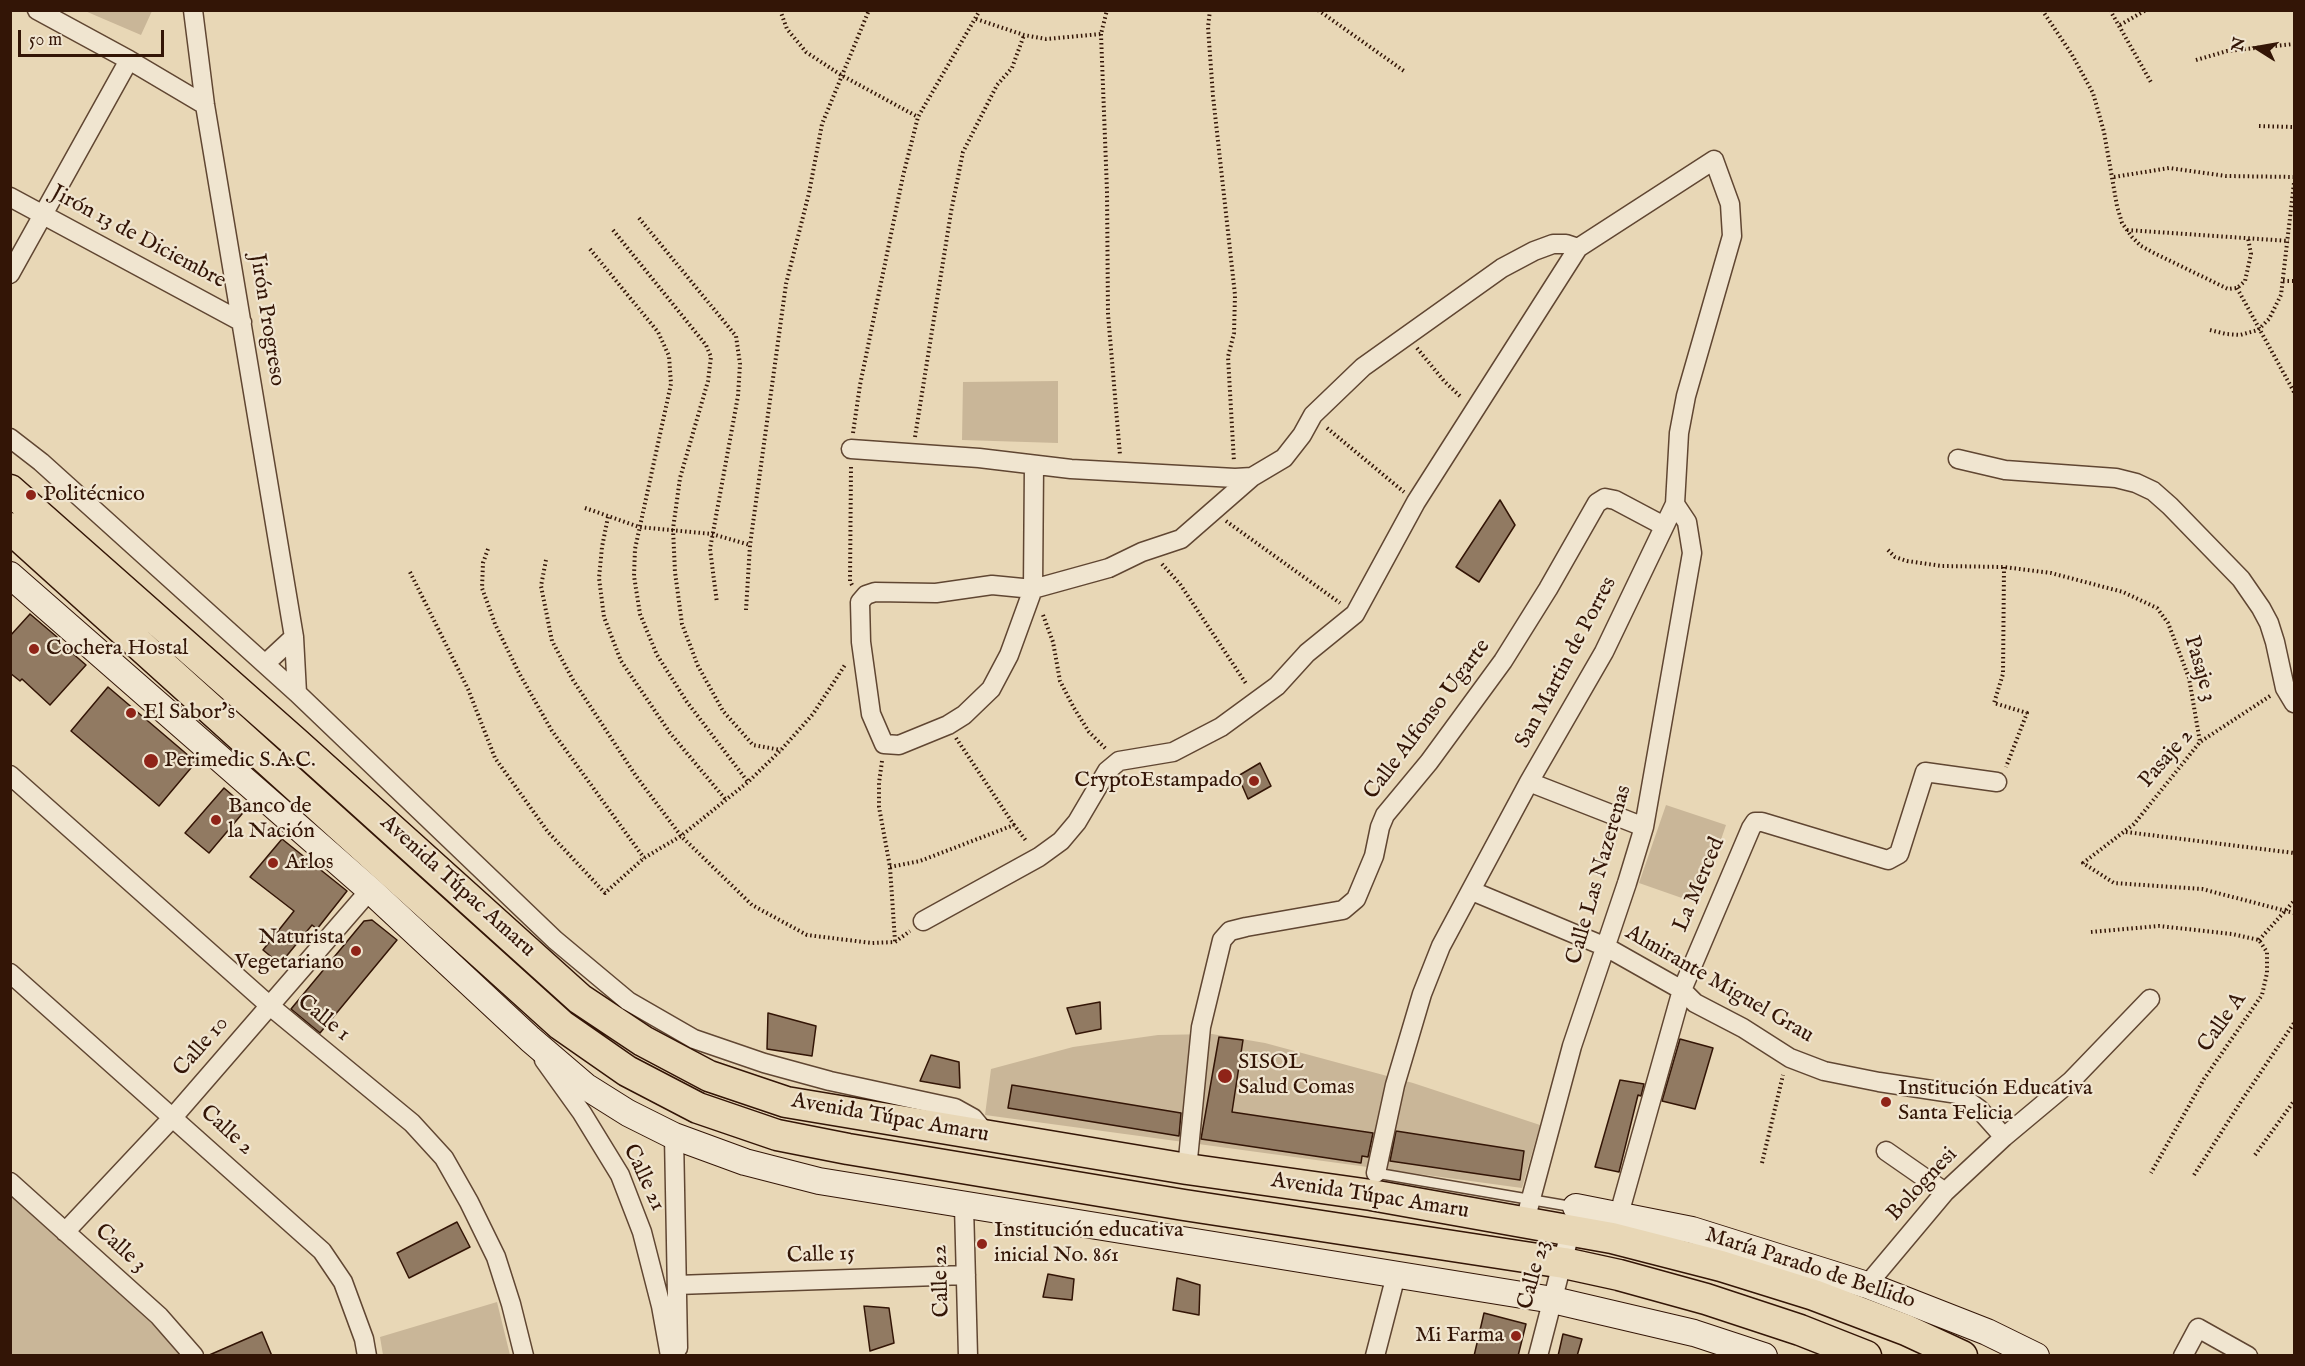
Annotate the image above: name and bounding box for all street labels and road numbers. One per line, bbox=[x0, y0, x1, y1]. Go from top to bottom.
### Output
street label: Jirón 13 de Diciembre bbox=[46, 181, 230, 295]
street label: Jirón Progreso bbox=[243, 252, 289, 388]
street label: San Martin de Porres bbox=[1511, 573, 1623, 753]
street label: Pasaje 3 bbox=[2177, 633, 2221, 705]
street label: Calle Alfonso Ugarte bbox=[1359, 635, 1497, 805]
street label: Pasaje 2 bbox=[2134, 724, 2200, 794]
street label: Calle Las Nazerenas bbox=[1562, 782, 1638, 968]
street label: Avenida Túpac Amaru bbox=[374, 810, 540, 964]
street label: La Merced bbox=[1668, 834, 1732, 936]
street label: Almirante Miguel Grau bbox=[1620, 920, 1818, 1050]
street label: Calle A bbox=[2193, 988, 2253, 1058]
street label: Calle 1 bbox=[291, 990, 355, 1048]
street label: Calle 10 bbox=[169, 1012, 235, 1082]
street label: Avenida Túpac Amaru bbox=[789, 1089, 991, 1149]
street label: Calle 2 bbox=[194, 1100, 258, 1162]
street label: Calle 21 bbox=[616, 1140, 670, 1216]
street label: Bolognesi bbox=[1882, 1143, 1964, 1227]
street label: Avenida Túpac Amaru bbox=[1269, 1168, 1471, 1226]
street label: Calle 3 bbox=[89, 1219, 151, 1279]
street label: María Parado de Bellido bbox=[1702, 1223, 1918, 1315]
street label: Calle 23 bbox=[1513, 1237, 1557, 1313]
street label: Calle 15 bbox=[786, 1242, 856, 1270]
street label: Calle 22 bbox=[928, 1244, 956, 1318]

